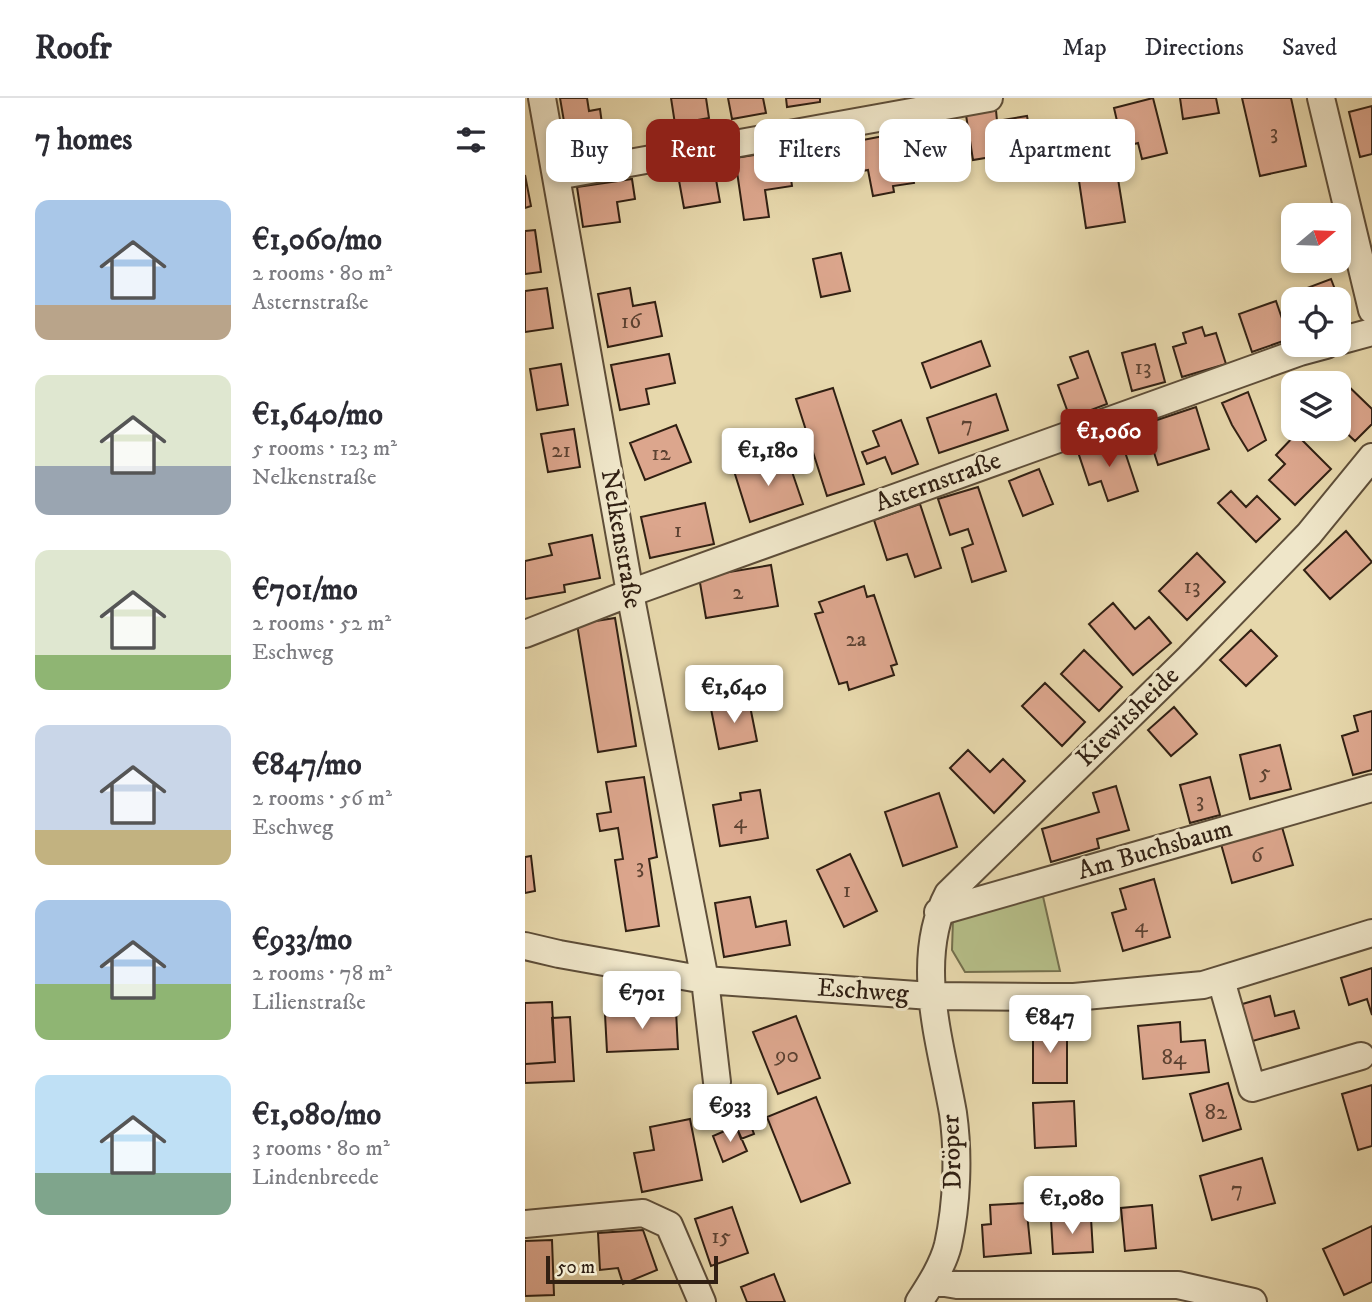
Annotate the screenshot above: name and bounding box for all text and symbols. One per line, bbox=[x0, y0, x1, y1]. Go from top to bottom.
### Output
text: Roofr bbox=[35, 28, 112, 69]
text: Map bbox=[1062, 33, 1107, 63]
text: Directions bbox=[1145, 33, 1244, 63]
text: Saved bbox=[1282, 33, 1337, 63]
house number: 3 bbox=[1270, 118, 1278, 147]
chip: Buy bbox=[546, 119, 632, 182]
chip: Rent bbox=[646, 119, 740, 182]
chip: Filters bbox=[754, 119, 865, 182]
chip: New bbox=[879, 119, 971, 182]
chip: Apartment bbox=[985, 119, 1135, 182]
icon: filters bbox=[452, 121, 490, 159]
text: 7 homes bbox=[35, 122, 132, 159]
north arrow bbox=[1281, 203, 1351, 273]
map controls bbox=[1281, 203, 1351, 441]
text: €1,060/mo bbox=[252, 222, 382, 259]
icon: home bbox=[91, 228, 175, 312]
text: 2 rooms · 80 m² bbox=[252, 259, 392, 288]
button: locate bbox=[1281, 287, 1351, 357]
text: Asternstraße bbox=[252, 288, 369, 317]
house number: 16 bbox=[621, 307, 642, 336]
house number: 13 bbox=[1134, 353, 1152, 382]
button: layers bbox=[1281, 371, 1351, 441]
text: €1,640/mo bbox=[252, 397, 383, 434]
icon: home bbox=[91, 403, 175, 487]
house number: 7 bbox=[961, 410, 973, 439]
pin: €1,060 bbox=[1052, 410, 1166, 469]
text: €1,060 bbox=[1077, 417, 1141, 446]
pin: €1,180 bbox=[711, 428, 825, 488]
text: 5 rooms · 123 m² bbox=[252, 434, 397, 463]
house number: 21 bbox=[551, 436, 571, 465]
text: €1,180 bbox=[738, 436, 798, 465]
house number: 12 bbox=[651, 439, 672, 468]
street label: Asternstraße bbox=[870, 444, 1006, 520]
text: Nelkenstraße bbox=[252, 463, 376, 492]
street label: Nelkenstraße bbox=[593, 467, 649, 611]
house number: 1 bbox=[674, 516, 682, 545]
text: €701/mo bbox=[252, 572, 358, 609]
house number: 13 bbox=[1183, 572, 1201, 601]
icon: home bbox=[91, 578, 175, 662]
house number: 2 bbox=[732, 578, 744, 607]
text: 2 rooms · 52 m² bbox=[252, 609, 391, 638]
house number: 2a bbox=[845, 625, 867, 654]
text: Eschweg bbox=[252, 638, 333, 667]
street label: Kiewitsheide bbox=[1070, 660, 1186, 774]
pin: €1,640 bbox=[677, 666, 791, 725]
text: €1,640 bbox=[701, 673, 767, 702]
text: €847/mo bbox=[252, 747, 362, 784]
icon: home bbox=[91, 753, 175, 837]
house number: 5 bbox=[1259, 758, 1271, 787]
text: 2 rooms · 56 m² bbox=[252, 784, 392, 813]
house number: 3 bbox=[1196, 786, 1204, 815]
house number: 4 bbox=[733, 807, 747, 836]
street label: Am Buchsbaum bbox=[1074, 812, 1236, 888]
text: Eschweg bbox=[252, 813, 333, 842]
house number: 6 bbox=[1251, 841, 1264, 870]
house number: 3 bbox=[636, 852, 644, 881]
house number: 1 bbox=[843, 876, 851, 905]
house number: 4 bbox=[1134, 911, 1148, 940]
text: €933/mo bbox=[252, 922, 352, 959]
icon: home bbox=[91, 928, 175, 1012]
text: 2 rooms · 78 m² bbox=[252, 959, 392, 988]
street label: Eschweg bbox=[816, 971, 910, 1011]
pin: €701 bbox=[601, 972, 683, 1031]
text: €701 bbox=[619, 979, 665, 1008]
text: Lilienstraße bbox=[252, 988, 366, 1017]
pin: €847 bbox=[1009, 996, 1091, 1055]
text: €847 bbox=[1025, 1003, 1075, 1032]
house number: 90 bbox=[774, 1041, 799, 1070]
house number: 84 bbox=[1162, 1043, 1187, 1072]
pin: €933 bbox=[689, 1084, 771, 1144]
text: €933 bbox=[709, 1092, 751, 1121]
text: €1,080/mo bbox=[252, 1097, 381, 1134]
house number: 82 bbox=[1205, 1098, 1228, 1127]
icon: home bbox=[91, 1103, 175, 1187]
street label: Dröper bbox=[934, 1114, 970, 1190]
text: 3 rooms · 80 m² bbox=[252, 1134, 390, 1163]
text: Lindenbreede bbox=[252, 1163, 379, 1192]
house number: 7 bbox=[1231, 1175, 1243, 1204]
pin: €1,080 bbox=[1015, 1176, 1129, 1236]
text: €1,080 bbox=[1040, 1184, 1104, 1213]
house number: 15 bbox=[711, 1222, 731, 1251]
scale bar bbox=[546, 1253, 717, 1285]
text: 50 m bbox=[557, 1256, 595, 1279]

